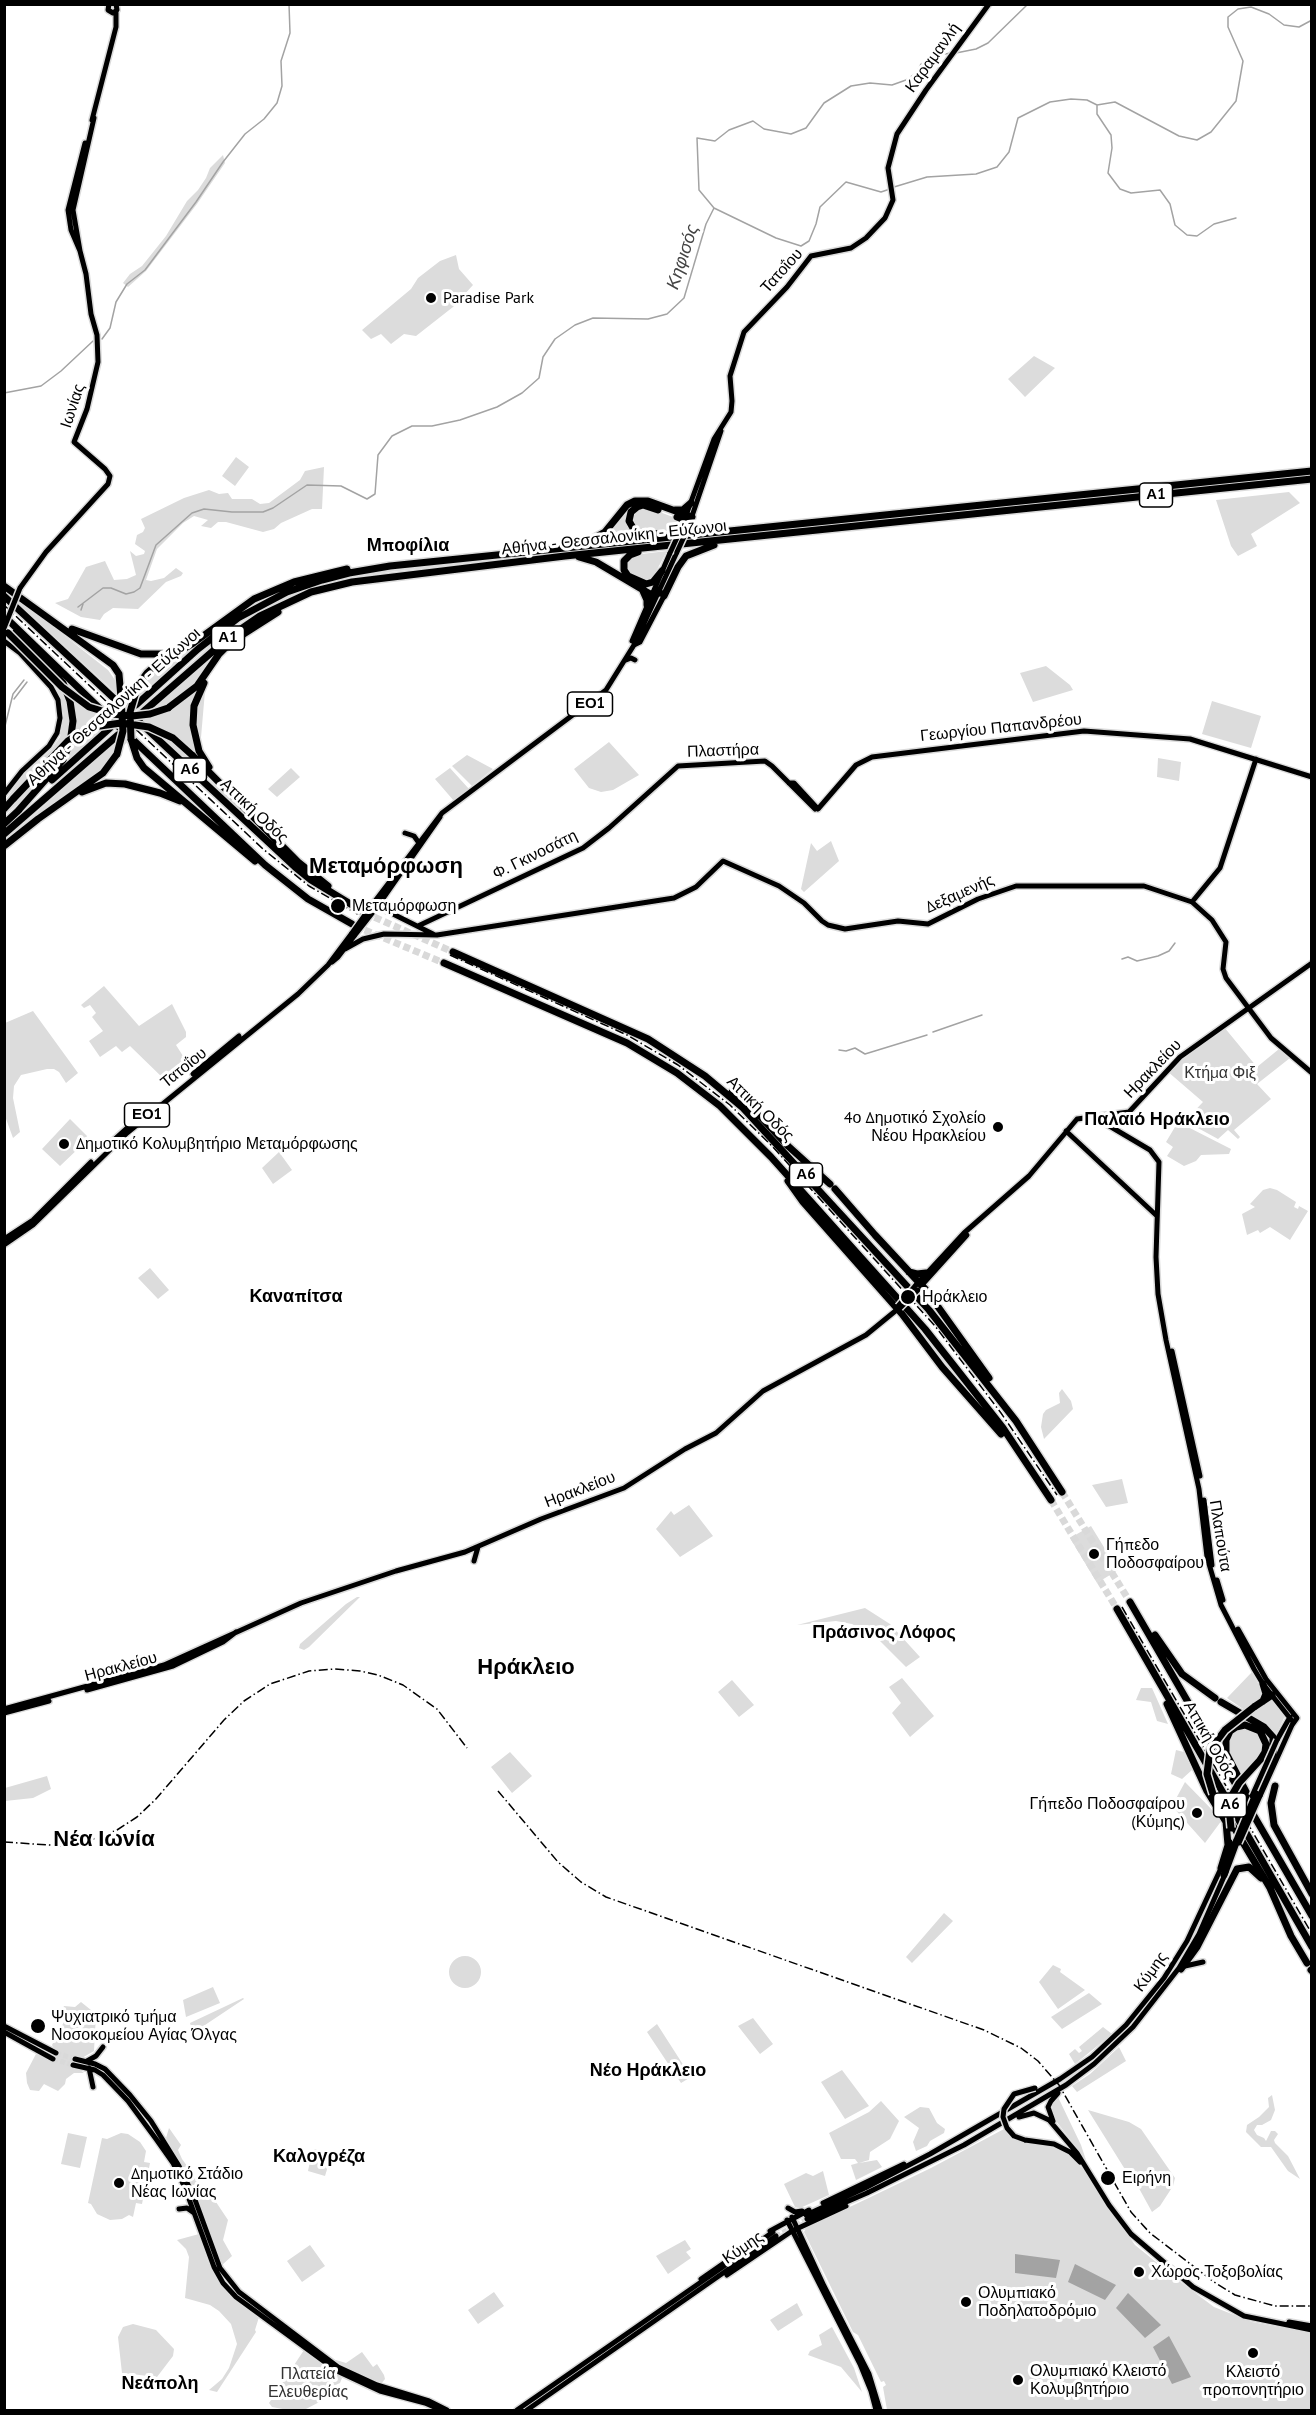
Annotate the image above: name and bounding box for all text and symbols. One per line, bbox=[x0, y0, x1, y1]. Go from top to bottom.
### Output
street label: Καραμανλή bbox=[901, 20, 965, 96]
water label: Κηφισός bbox=[662, 222, 704, 292]
street label: Τατοΐου bbox=[757, 245, 807, 297]
place label: Paradise Park bbox=[443, 288, 534, 308]
marker: Paradise Park bbox=[424, 291, 438, 305]
street label: Ιωνίας bbox=[57, 381, 89, 431]
road number: Α1 bbox=[1140, 483, 1172, 507]
street label: Αθήνα - Θεσσαλονίκη - Εύζωνοι bbox=[500, 517, 728, 559]
district label: Μποφίλια bbox=[367, 535, 449, 557]
street label: Αθήνα - Θεσσαλονίκη - Εύζωνοι bbox=[23, 624, 205, 790]
road number: Α1 bbox=[212, 626, 244, 650]
road number: ΕΟ1 bbox=[568, 692, 612, 716]
street label: Γεωργίου Παπανδρέου bbox=[919, 710, 1083, 746]
street label: Πλαστήρα bbox=[687, 740, 759, 762]
road number: Α6 bbox=[174, 758, 207, 782]
street label: Αττική Οδός bbox=[216, 775, 292, 847]
street label: Φ. Γκινοσάτη bbox=[489, 826, 581, 884]
district label: Μεταμόρφωση bbox=[309, 854, 463, 880]
street label: Δεξαμενής bbox=[923, 870, 997, 918]
place label: Μεταμόρφωση bbox=[352, 896, 456, 916]
marker: Μεταμόρφωση bbox=[329, 897, 347, 915]
street label: Ηρακλείου bbox=[1120, 1036, 1186, 1102]
street label: Τατοΐου bbox=[157, 1044, 211, 1092]
park label: Κτήμα Φιξ bbox=[1184, 1063, 1256, 1083]
street label: Αττική Οδός bbox=[722, 1072, 798, 1146]
road number: ΕΟ1 bbox=[124, 1103, 170, 1127]
place label: 4ο Δημοτικό Σχολείο Νέου Ηρακλείου bbox=[844, 1108, 986, 1146]
district label: Παλαιό Ηράκλειο bbox=[1084, 1109, 1230, 1131]
marker: 4ο Δημοτικό Σχολείο Νέου Ηρακλείου bbox=[991, 1120, 1005, 1134]
place label: Δημοτικό Κολυμβητήριο Μεταμόρφωσης bbox=[76, 1134, 358, 1154]
marker: Δημοτικό Κολυμβητήριο Μεταμόρφωσης bbox=[57, 1137, 71, 1151]
road number: Α6 bbox=[790, 1163, 822, 1187]
district label: Καναπίτσα bbox=[249, 1286, 343, 1308]
place label: Ηράκλειο bbox=[922, 1287, 987, 1307]
marker: Ηράκλειο bbox=[899, 1288, 917, 1306]
street label: Ηρακλείου bbox=[542, 1468, 618, 1512]
street label: Πλαπούτα bbox=[1205, 1499, 1235, 1573]
place label: Γήπεδο Ποδοσφαίρου bbox=[1106, 1535, 1204, 1573]
marker: Γήπεδο Ποδοσφαίρου bbox=[1087, 1547, 1101, 1561]
district label: Πράσινος Λόφος bbox=[812, 1622, 956, 1644]
street label: Ηρακλείου bbox=[83, 1648, 159, 1686]
district label: Ηράκλειο bbox=[477, 1655, 575, 1681]
street label: Αττική Οδός bbox=[1179, 1698, 1239, 1782]
road number: Α6 bbox=[1214, 1793, 1246, 1817]
place label: Γήπεδο Ποδοσφαίρου (Κύμης) bbox=[1029, 1794, 1185, 1832]
marker: Γήπεδο Ποδοσφαίρου (Κύμης) bbox=[1190, 1806, 1204, 1820]
district label: Νέα Ιωνία bbox=[53, 1827, 155, 1853]
street label: Κύμης bbox=[1130, 1948, 1172, 1996]
place label: Ψυχιατρικό τμήμα Νοσοκομείου Αγίας Όλγας bbox=[51, 2007, 237, 2045]
marker: Ψυχιατρικό τμήμα Νοσοκομείου Αγίας Όλγας bbox=[29, 2017, 47, 2035]
district label: Νέο Ηράκλειο bbox=[590, 2060, 706, 2082]
district label: Καλογρέζα bbox=[273, 2146, 365, 2168]
place label: Δημοτικό Στάδιο Νέας Ιωνίας bbox=[131, 2164, 243, 2202]
place label: Ειρήνη bbox=[1122, 2168, 1171, 2188]
marker: Ειρήνη bbox=[1099, 2169, 1117, 2187]
marker: Δημοτικό Στάδιο Νέας Ιωνίας bbox=[112, 2176, 126, 2190]
street label: Κύμης bbox=[719, 2227, 767, 2269]
place label: Χώρος Τοξοβολίας bbox=[1151, 2262, 1283, 2282]
marker: Χώρος Τοξοβολίας bbox=[1132, 2265, 1146, 2279]
place label: Ολυμπιακό Ποδηλατοδρόμιο bbox=[978, 2283, 1096, 2321]
marker: Ολυμπιακό Ποδηλατοδρόμιο bbox=[959, 2295, 973, 2309]
marker: Κλειστό προπονητήριο bbox=[1246, 2346, 1260, 2360]
place label: Ολυμπιακό Κλειστό Κολυμβητήριο bbox=[1030, 2361, 1167, 2399]
place label: Κλειστό προπονητήριο bbox=[1202, 2362, 1304, 2400]
park label: Πλατεία Ελευθερίας bbox=[268, 2364, 348, 2402]
district label: Νεάπολη bbox=[121, 2373, 199, 2395]
marker: Ολυμπιακό Κλειστό Κολυμβητήριο bbox=[1011, 2373, 1025, 2387]

